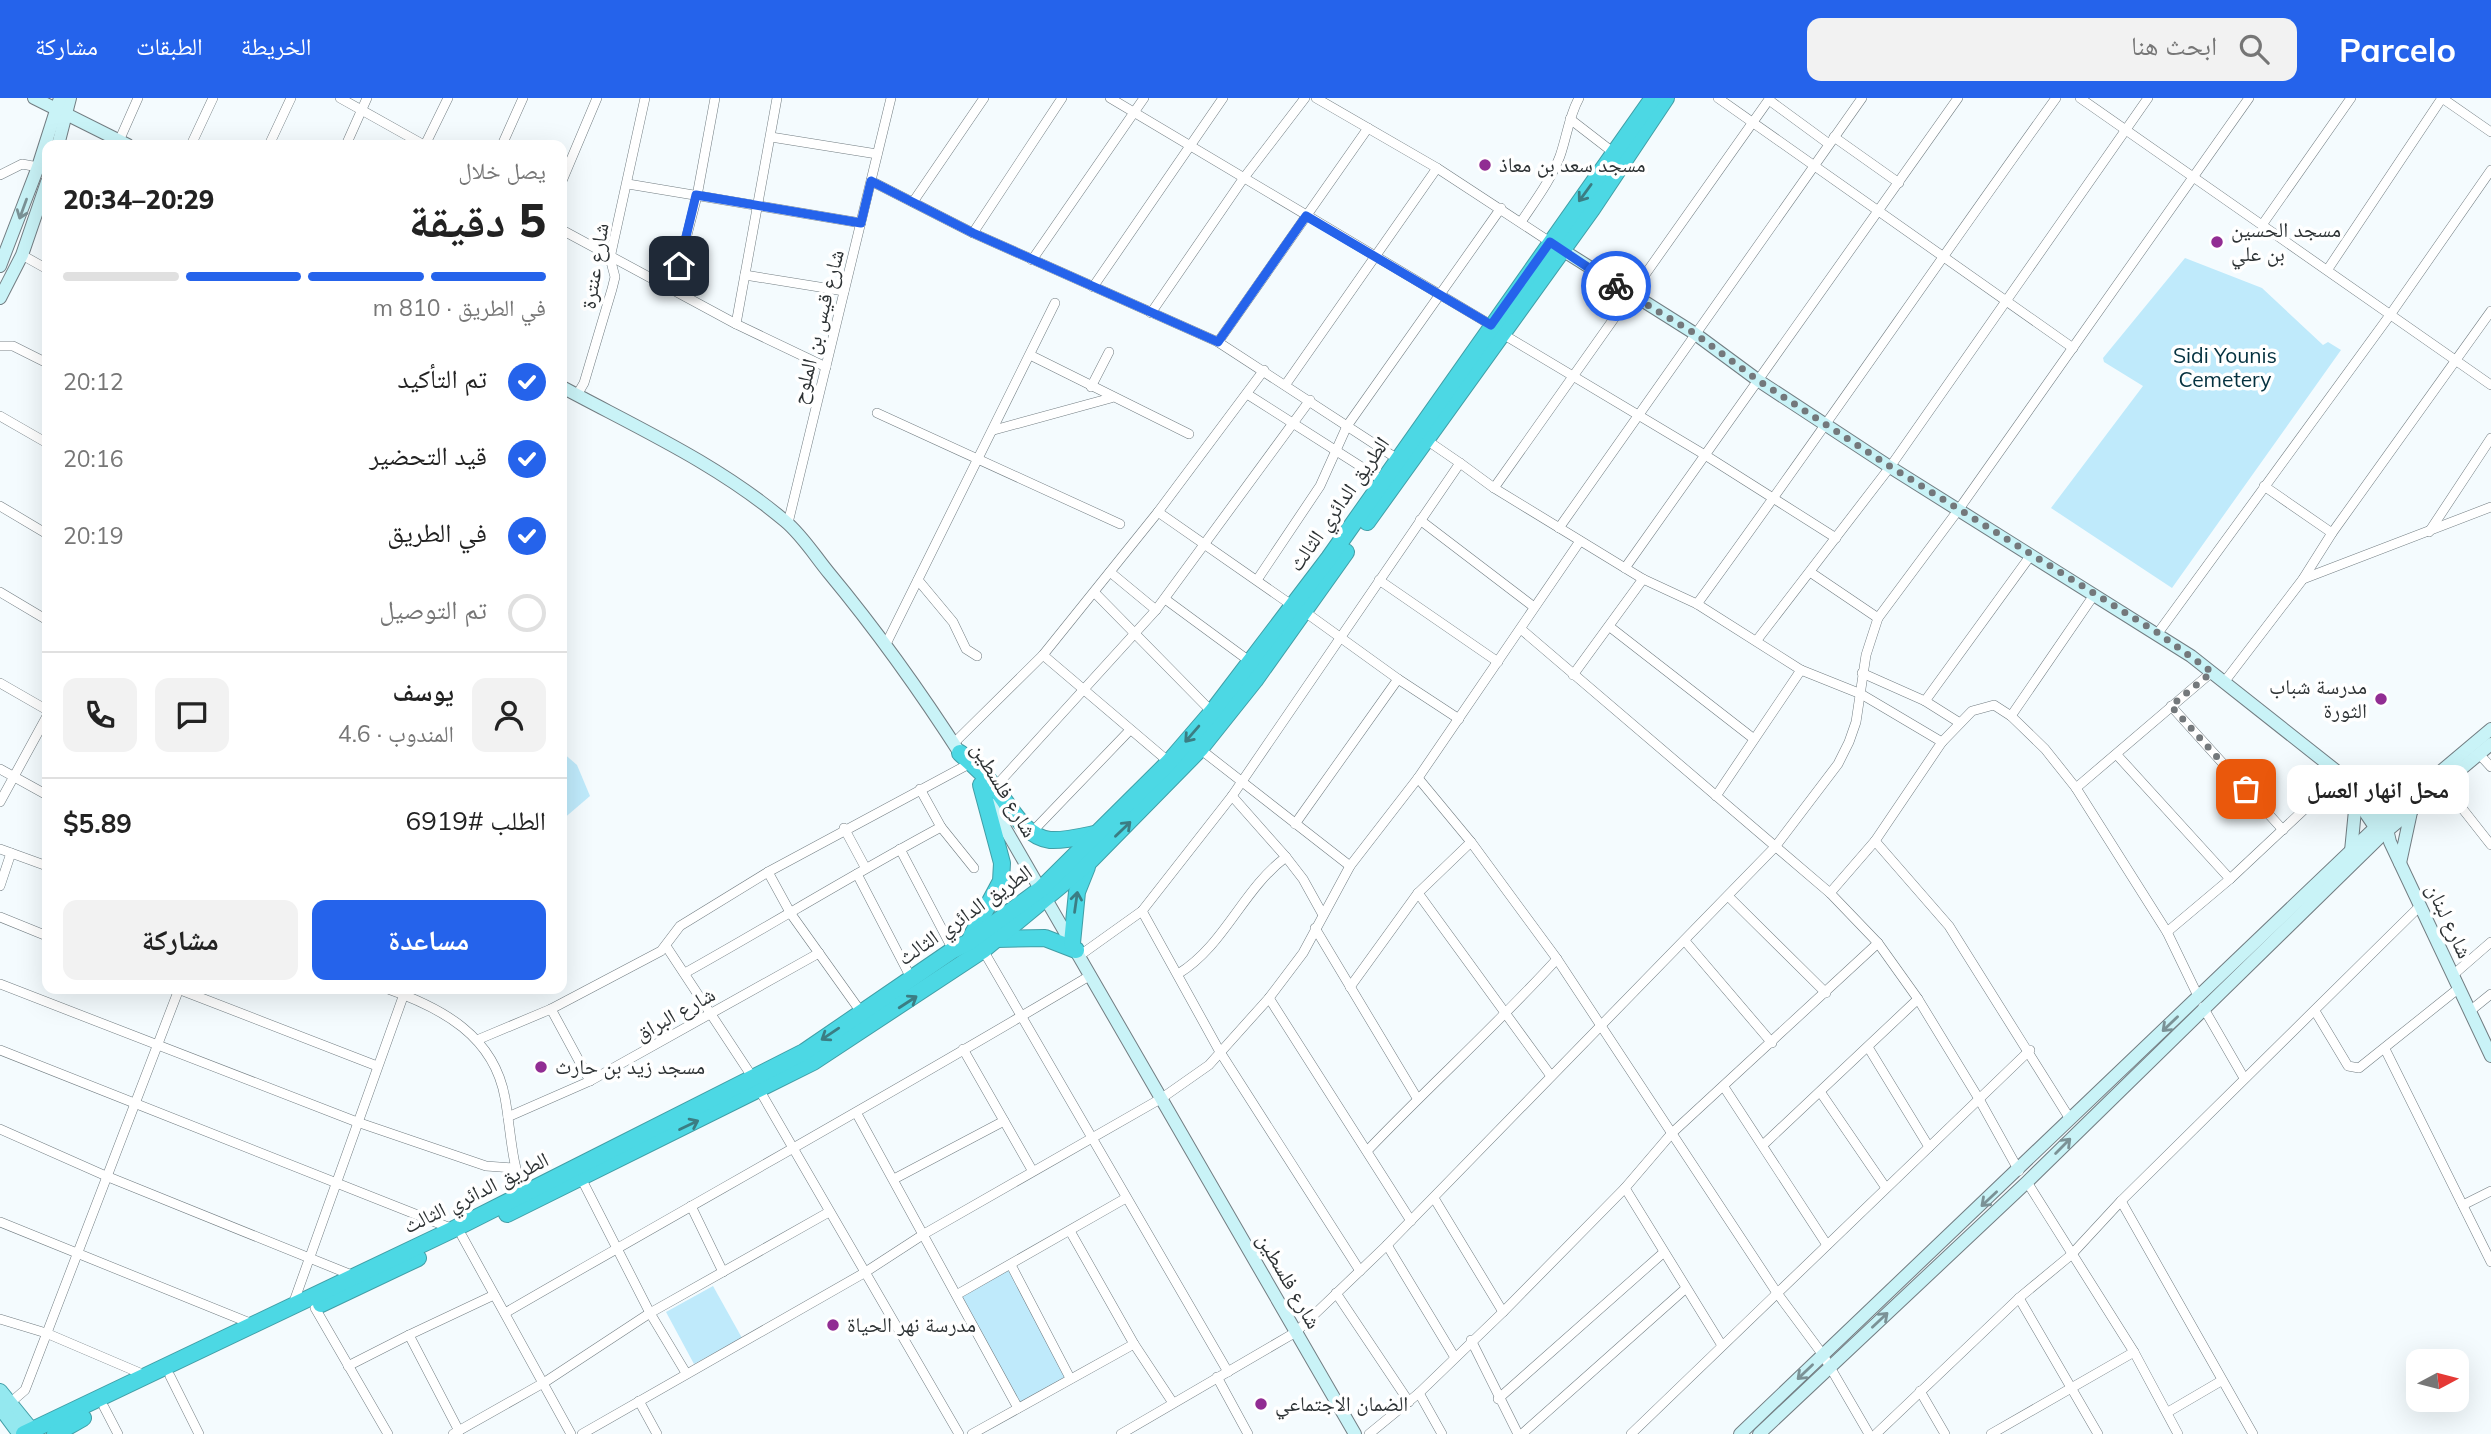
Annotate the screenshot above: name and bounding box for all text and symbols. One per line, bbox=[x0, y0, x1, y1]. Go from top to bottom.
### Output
search box bbox=[1807, 18, 2297, 81]
text: ابحث هنا bbox=[2131, 29, 2217, 62]
text: Parcelo bbox=[2339, 29, 2456, 70]
icon: search bbox=[2235, 30, 2273, 68]
text: مشاركة bbox=[35, 31, 98, 61]
text: الطبقات bbox=[136, 31, 203, 61]
text: الخريطة bbox=[241, 31, 311, 61]
place label: مسجد سعد بن معاذ bbox=[1499, 151, 1646, 178]
text: يصل خلال bbox=[458, 156, 546, 185]
marker: مسجد سعد بن معاذ bbox=[1477, 157, 1493, 173]
text: 20:29–20:34 bbox=[63, 183, 214, 216]
one-way arrow bbox=[1577, 183, 1592, 202]
text: 5 دقيقة bbox=[409, 191, 546, 249]
one-way arrow bbox=[16, 198, 28, 220]
place label: مسجد الحسين بن علي bbox=[2231, 216, 2341, 270]
street label: شارع عنترة bbox=[574, 221, 615, 311]
marker: مسجد الحسين بن علي bbox=[2209, 234, 2225, 250]
pin bbox=[649, 236, 709, 296]
icon: home bbox=[660, 247, 698, 285]
street label: شارع قيس بن الملوح bbox=[785, 247, 850, 407]
courier bbox=[1581, 251, 1651, 321]
icon: bike bbox=[1597, 267, 1635, 305]
text: في الطريق · 810 m bbox=[373, 293, 546, 322]
park label: Sidi Younis Cemetery bbox=[2173, 342, 2277, 392]
text: تم التأكيد bbox=[397, 362, 487, 395]
icon: check bbox=[508, 363, 546, 401]
text: 20:12 bbox=[63, 367, 123, 396]
street label: الطريق الدائري الثالث bbox=[1282, 431, 1398, 578]
text: قيد التحضير bbox=[369, 439, 487, 472]
icon: check bbox=[508, 440, 546, 478]
text: 20:16 bbox=[63, 444, 123, 473]
text: في الطريق bbox=[387, 516, 487, 549]
icon: check bbox=[508, 517, 546, 555]
text: 20:19 bbox=[63, 521, 123, 550]
text: تم التوصيل bbox=[379, 593, 487, 626]
place label: مدرسة شباب الثورة bbox=[2269, 673, 2367, 723]
text: يوسف bbox=[393, 675, 454, 708]
button: phone bbox=[63, 678, 137, 752]
button: chat bbox=[155, 678, 229, 752]
button: person bbox=[472, 678, 546, 752]
marker: مدرسة شباب الثورة bbox=[2373, 691, 2389, 707]
text: المندوب · 4.6 bbox=[338, 719, 454, 748]
one-way arrow bbox=[1184, 725, 1200, 743]
street label: شارع فلسطين bbox=[965, 737, 1043, 842]
pin bbox=[2216, 759, 2276, 819]
callout: محل انهار العسل bbox=[2288, 764, 2470, 814]
icon: bag bbox=[2227, 770, 2265, 808]
text: محل انهار العسل bbox=[2307, 775, 2449, 804]
text: الطلب #6919 bbox=[406, 804, 546, 837]
text: $5.89 bbox=[63, 807, 132, 840]
one-way arrow bbox=[1114, 820, 1131, 837]
street label: الطريق الدائري الثالث bbox=[892, 858, 1039, 974]
street label: شارع لبنان bbox=[2420, 879, 2479, 963]
one-way arrow bbox=[1070, 891, 1083, 914]
button: مشاركة bbox=[63, 900, 298, 980]
button: مساعدة bbox=[312, 900, 546, 980]
street label: شارع البراق bbox=[630, 980, 720, 1047]
one-way arrow bbox=[898, 994, 917, 1009]
one-way arrow bbox=[2162, 1015, 2179, 1032]
one-way arrow bbox=[821, 1026, 840, 1041]
place label: مسجد زيد بن حارث bbox=[555, 1053, 705, 1080]
marker: مسجد زيد بن حارث bbox=[533, 1059, 549, 1075]
one-way arrow bbox=[678, 1118, 699, 1132]
one-way arrow bbox=[2054, 1138, 2071, 1155]
street label: الطريق الدائري الثالث bbox=[399, 1146, 554, 1242]
one-way arrow bbox=[1980, 1191, 1998, 1207]
street label: شارع فلسطين bbox=[1251, 1228, 1328, 1334]
place label: مدرسة نهر الحياة bbox=[847, 1311, 976, 1337]
one-way arrow bbox=[1871, 1312, 1889, 1328]
marker: مدرسة نهر الحياة bbox=[825, 1317, 841, 1333]
north arrow bbox=[2406, 1349, 2469, 1412]
map controls bbox=[2406, 1349, 2469, 1412]
one-way arrow bbox=[1797, 1363, 1814, 1380]
place label: الضمان الاجتماعي bbox=[1275, 1390, 1408, 1420]
marker: الضمان الاجتماعي bbox=[1253, 1396, 1269, 1412]

